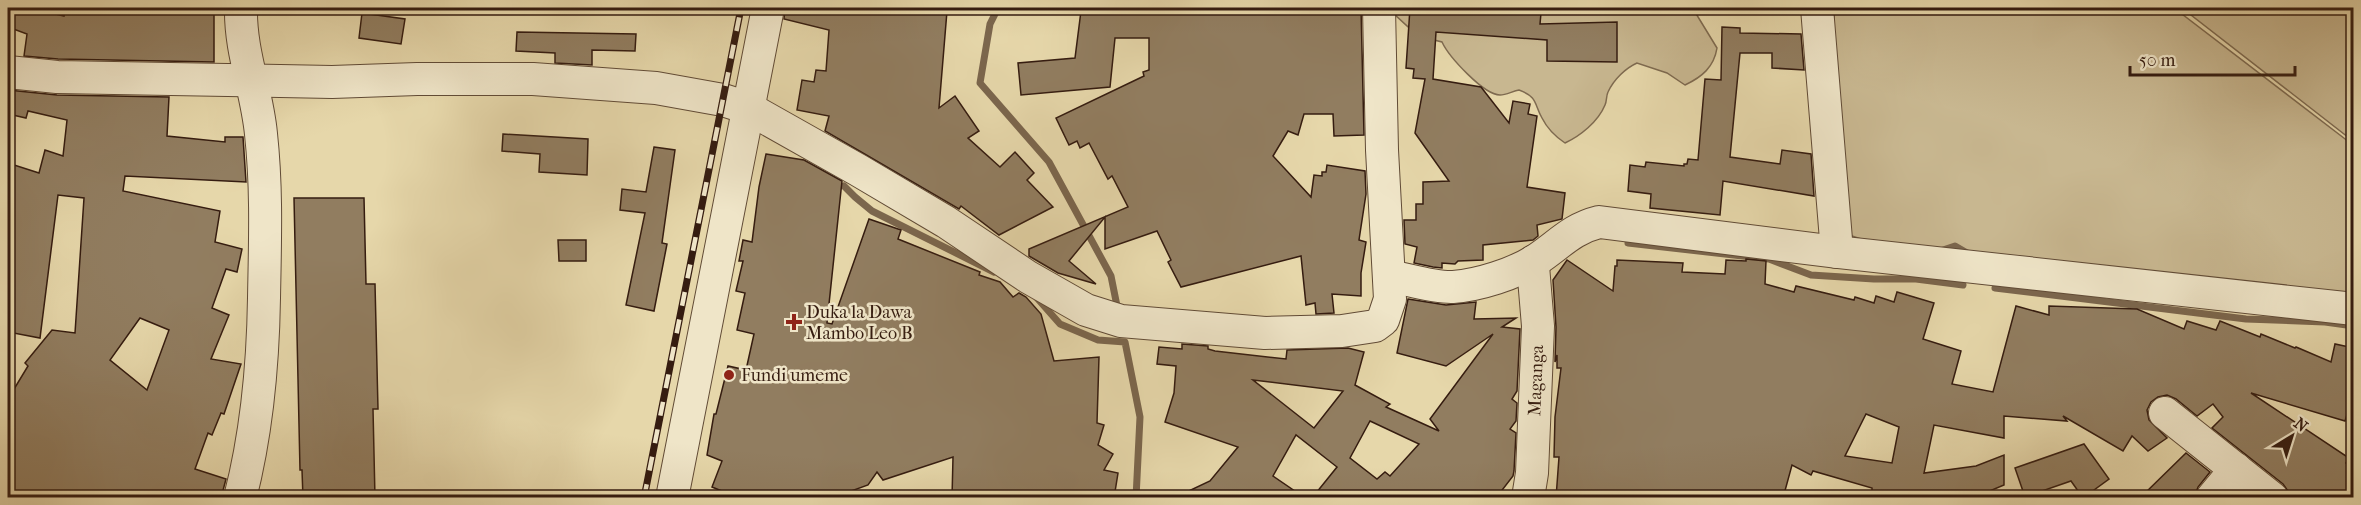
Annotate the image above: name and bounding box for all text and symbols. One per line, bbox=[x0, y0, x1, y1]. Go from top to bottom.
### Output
scale bar bbox=[2130, 39, 2295, 77]
text: 50 m bbox=[2139, 50, 2176, 71]
place label: Duka la Dawa Mambo Leo B bbox=[806, 302, 913, 344]
marker: Duka la Dawa Mambo Leo B bbox=[787, 315, 801, 329]
street label: Maganga bbox=[1524, 344, 1548, 416]
place label: Fundi umeme bbox=[741, 365, 848, 386]
marker: Fundi umeme bbox=[722, 368, 736, 382]
north arrow bbox=[2262, 406, 2322, 466]
text: N bbox=[2290, 413, 2312, 436]

